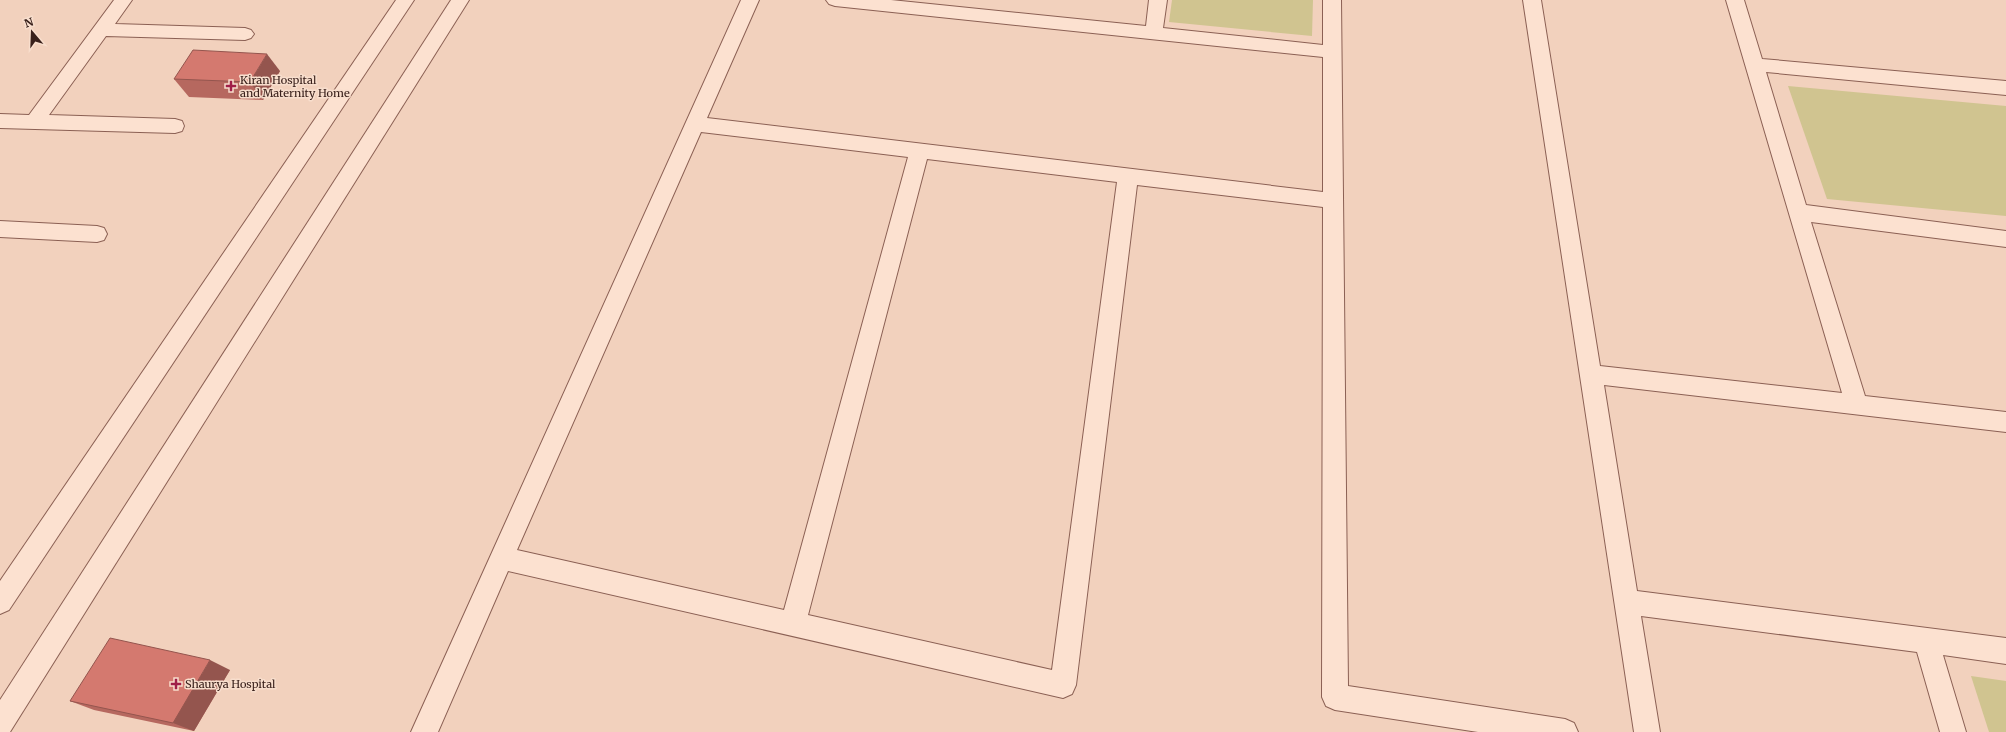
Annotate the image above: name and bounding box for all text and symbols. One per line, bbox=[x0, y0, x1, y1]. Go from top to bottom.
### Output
north arrow bbox=[12, 12, 52, 52]
text: N bbox=[22, 14, 35, 31]
place label: Kiran Hospital and Maternity Home bbox=[240, 73, 350, 100]
marker: Kiran Hospital and Maternity Home bbox=[225, 80, 237, 92]
place label: Shaurya Hospital bbox=[185, 677, 276, 691]
marker: Shaurya Hospital bbox=[170, 678, 182, 690]

